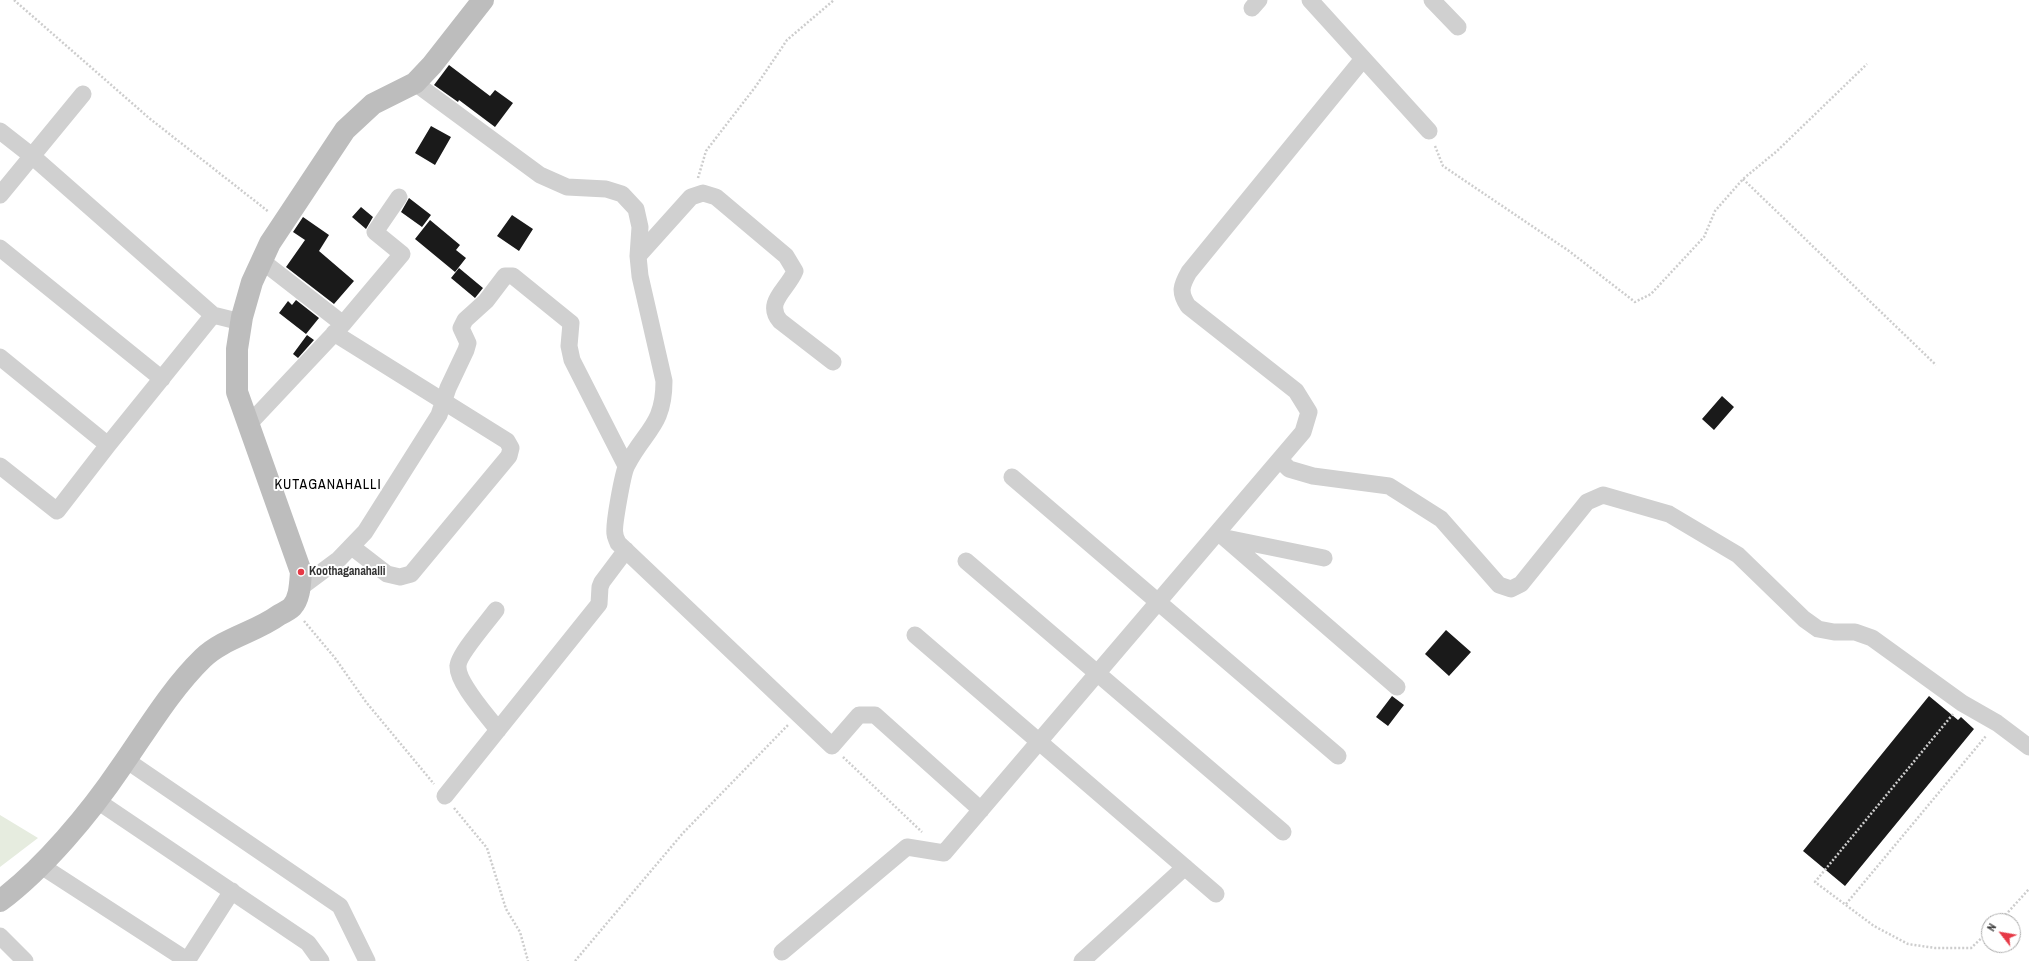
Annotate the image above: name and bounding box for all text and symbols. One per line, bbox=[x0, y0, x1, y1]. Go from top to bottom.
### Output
district label: KUTAGANAHALLI bbox=[274, 477, 382, 493]
place label: Koothaganahalli bbox=[309, 565, 386, 579]
marker: Koothaganahalli bbox=[296, 567, 306, 577]
north arrow bbox=[1981, 913, 2021, 953]
text: N bbox=[1984, 921, 1999, 934]

